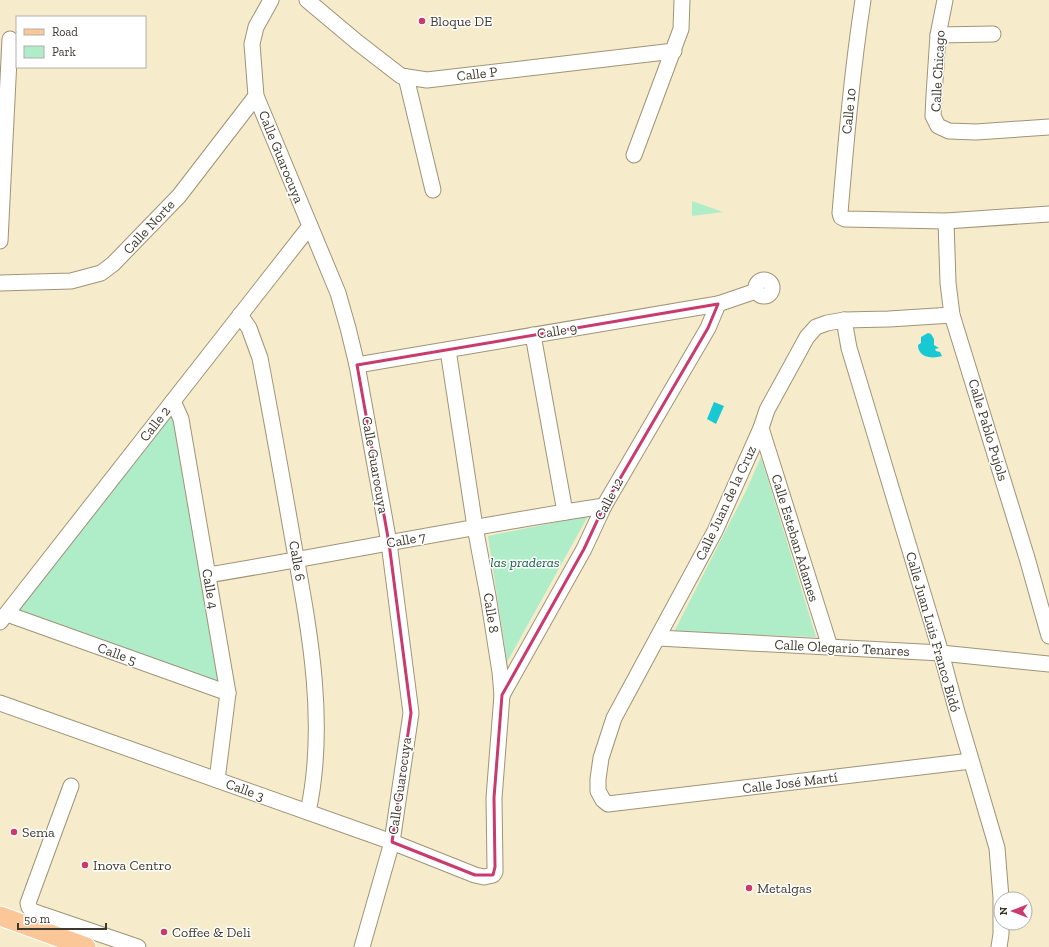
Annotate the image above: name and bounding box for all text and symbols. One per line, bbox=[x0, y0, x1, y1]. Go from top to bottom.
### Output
place label: Bloque DE bbox=[430, 13, 492, 30]
legend bbox=[16, 16, 146, 68]
marker: Bloque DE bbox=[417, 16, 427, 26]
text: Road bbox=[52, 25, 78, 39]
street label: Calle Chicago bbox=[927, 30, 949, 112]
text: Park bbox=[52, 45, 77, 59]
street label: Calle P bbox=[456, 63, 498, 85]
street label: Calle 10 bbox=[838, 87, 860, 135]
street label: Calle Guarocuya bbox=[255, 108, 307, 206]
street label: Calle Norte bbox=[120, 196, 179, 258]
street label: Calle 9 bbox=[536, 319, 578, 343]
street label: Calle Pablo Pujols bbox=[964, 377, 1012, 483]
street label: Calle 2 bbox=[136, 403, 174, 445]
street label: Calle Guarocuya bbox=[358, 415, 392, 515]
street label: Calle Juan de la Cruz bbox=[692, 442, 760, 563]
street label: Calle Esteban Adames bbox=[768, 472, 822, 604]
street label: Calle 12 bbox=[591, 475, 627, 523]
street label: Calle 7 bbox=[385, 528, 427, 552]
street label: Calle 6 bbox=[285, 540, 309, 582]
street label: Calle Juan Luis Franco Bidó bbox=[902, 550, 964, 714]
park label: las praderas bbox=[490, 554, 560, 571]
street label: Calle 4 bbox=[198, 568, 222, 611]
street label: Calle 8 bbox=[479, 592, 503, 634]
street label: Calle Olegario Tenares bbox=[774, 636, 910, 660]
street label: Calle 5 bbox=[95, 639, 139, 669]
street label: Calle Guarocuya bbox=[385, 736, 415, 836]
street label: Calle José Martí bbox=[741, 769, 839, 797]
street label: Calle 3 bbox=[223, 775, 267, 805]
place label: Sema bbox=[22, 824, 55, 841]
marker: Sema bbox=[9, 827, 19, 837]
place label: Inova Centro bbox=[93, 857, 171, 874]
marker: Inova Centro bbox=[80, 860, 90, 870]
place label: Metalgas bbox=[757, 880, 812, 897]
marker: Metalgas bbox=[744, 883, 754, 893]
north arrow bbox=[993, 891, 1033, 931]
scale bar bbox=[18, 905, 106, 931]
text: N bbox=[997, 906, 1010, 915]
text: 50 m bbox=[24, 912, 51, 926]
place label: Coffee & Deli bbox=[172, 924, 251, 941]
marker: Coffee & Deli bbox=[159, 927, 169, 937]

